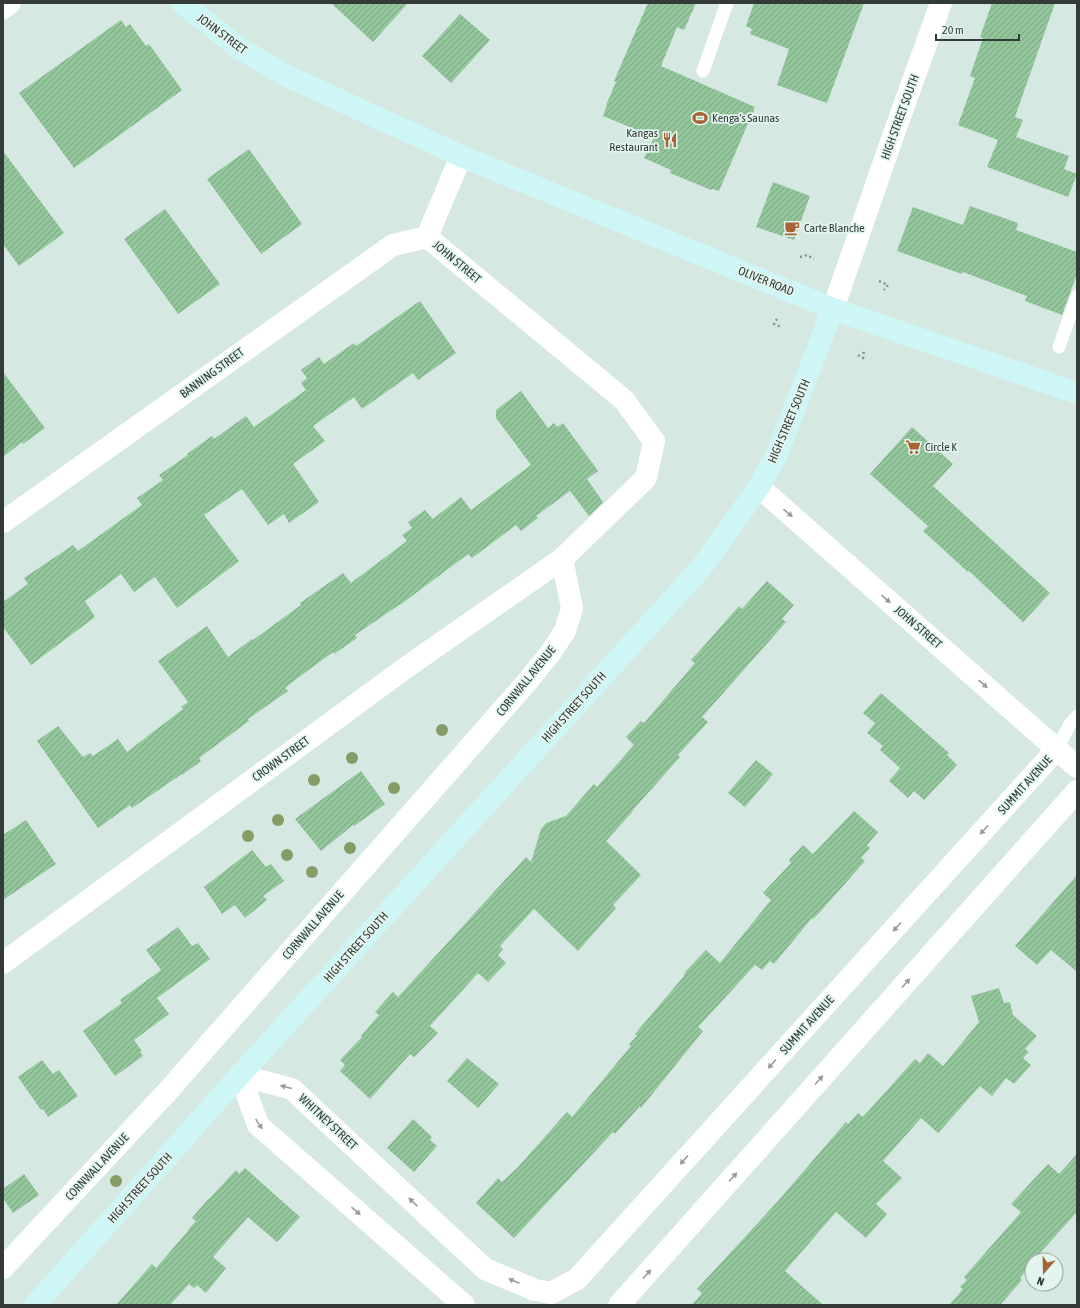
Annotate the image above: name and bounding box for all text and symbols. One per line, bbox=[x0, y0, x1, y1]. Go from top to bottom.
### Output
street label: JOHN STREET bbox=[194, 11, 250, 58]
scale bar bbox=[936, 16, 1019, 42]
text: 20 m bbox=[942, 23, 964, 37]
street label: HIGH STREET SOUTH bbox=[878, 72, 922, 162]
sports icon: Kenga's Saunas bbox=[691, 109, 709, 127]
place label: Kenga's Saunas bbox=[712, 111, 779, 125]
place label: Kangas Restaurant bbox=[609, 126, 659, 154]
restaurant icon: Kangas Restaurant bbox=[661, 131, 679, 149]
cafe icon: Carte Blanche bbox=[783, 219, 801, 237]
place label: Carte Blanche bbox=[804, 221, 865, 235]
street label: JOHN STREET bbox=[430, 238, 484, 287]
street label: OLIVER ROAD bbox=[736, 263, 796, 299]
street label: BANNING STREET bbox=[177, 345, 247, 401]
street label: HIGH STREET SOUTH bbox=[765, 377, 813, 465]
supermarket icon: Circle K bbox=[904, 438, 922, 456]
place label: Circle K bbox=[925, 440, 957, 454]
one-way arrow bbox=[783, 508, 793, 517]
one-way arrow bbox=[881, 594, 891, 603]
street label: JOHN STREET bbox=[891, 603, 945, 652]
street label: CORNWALL AVENUE bbox=[493, 643, 559, 719]
street label: HIGH STREET SOUTH bbox=[539, 669, 609, 745]
one-way arrow bbox=[978, 680, 989, 689]
street label: CROWN STREET bbox=[250, 733, 313, 784]
street label: SUMMIT AVENUE bbox=[995, 753, 1055, 817]
one-way arrow bbox=[980, 825, 989, 836]
street label: CORNWALL AVENUE bbox=[279, 888, 347, 962]
street label: HIGH STREET SOUTH bbox=[321, 909, 391, 985]
one-way arrow bbox=[893, 922, 902, 931]
one-way arrow bbox=[901, 978, 910, 988]
street label: SUMMIT AVENUE bbox=[777, 993, 837, 1057]
one-way arrow bbox=[767, 1059, 776, 1069]
one-way arrow bbox=[815, 1075, 824, 1085]
one-way arrow bbox=[280, 1084, 292, 1090]
street label: WHITNEY STREET bbox=[296, 1091, 361, 1153]
one-way arrow bbox=[255, 1119, 263, 1130]
street label: CORNWALL AVENUE bbox=[62, 1131, 132, 1203]
street label: HIGH STREET SOUTH bbox=[105, 1150, 175, 1226]
one-way arrow bbox=[680, 1155, 689, 1166]
one-way arrow bbox=[728, 1172, 738, 1182]
one-way arrow bbox=[408, 1197, 418, 1207]
one-way arrow bbox=[350, 1206, 361, 1215]
north arrow bbox=[1024, 1252, 1064, 1292]
one-way arrow bbox=[642, 1269, 651, 1280]
text: N bbox=[1035, 1275, 1046, 1288]
one-way arrow bbox=[508, 1278, 520, 1284]

